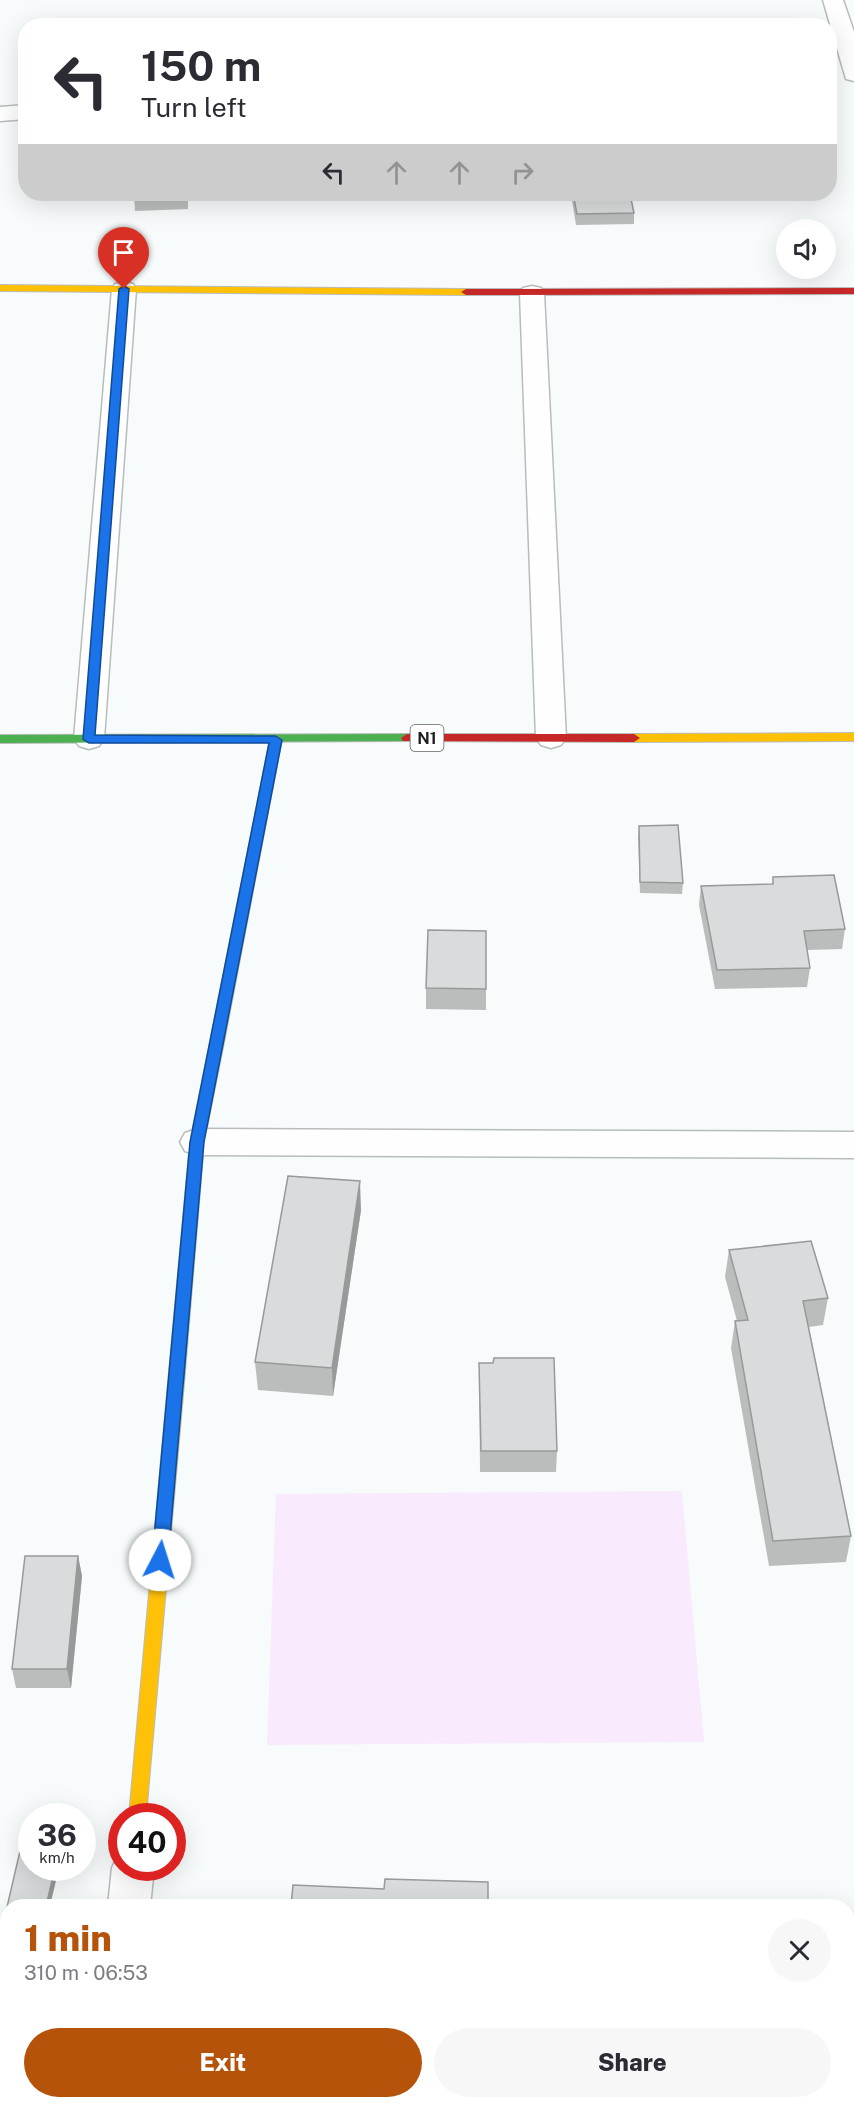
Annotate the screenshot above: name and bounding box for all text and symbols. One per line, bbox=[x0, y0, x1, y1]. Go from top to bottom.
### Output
text: 150 m bbox=[141, 41, 261, 90]
icon: left bbox=[42, 42, 120, 120]
text: Turn left bbox=[141, 91, 247, 123]
icon: left bbox=[317, 156, 350, 189]
icon: ahead bbox=[380, 156, 413, 189]
icon: ahead bbox=[443, 156, 476, 189]
icon: right bbox=[506, 156, 539, 189]
map controls bbox=[776, 219, 836, 279]
button: sound bbox=[776, 219, 836, 279]
pin bbox=[98, 227, 149, 289]
icon: arrive bbox=[107, 236, 140, 269]
road number: N1 bbox=[410, 725, 444, 751]
position arrow bbox=[128, 1528, 192, 1592]
speed limit sign: 40 bbox=[108, 1803, 186, 1881]
text: 36 bbox=[37, 1817, 77, 1853]
text: km/h bbox=[39, 1849, 75, 1866]
text: 1 min bbox=[24, 1917, 112, 1959]
button: close bbox=[768, 1919, 831, 1982]
text: 310 m · 06:53 bbox=[24, 1961, 148, 1985]
button: Exit bbox=[24, 2028, 422, 2097]
button: Share bbox=[434, 2028, 831, 2097]

